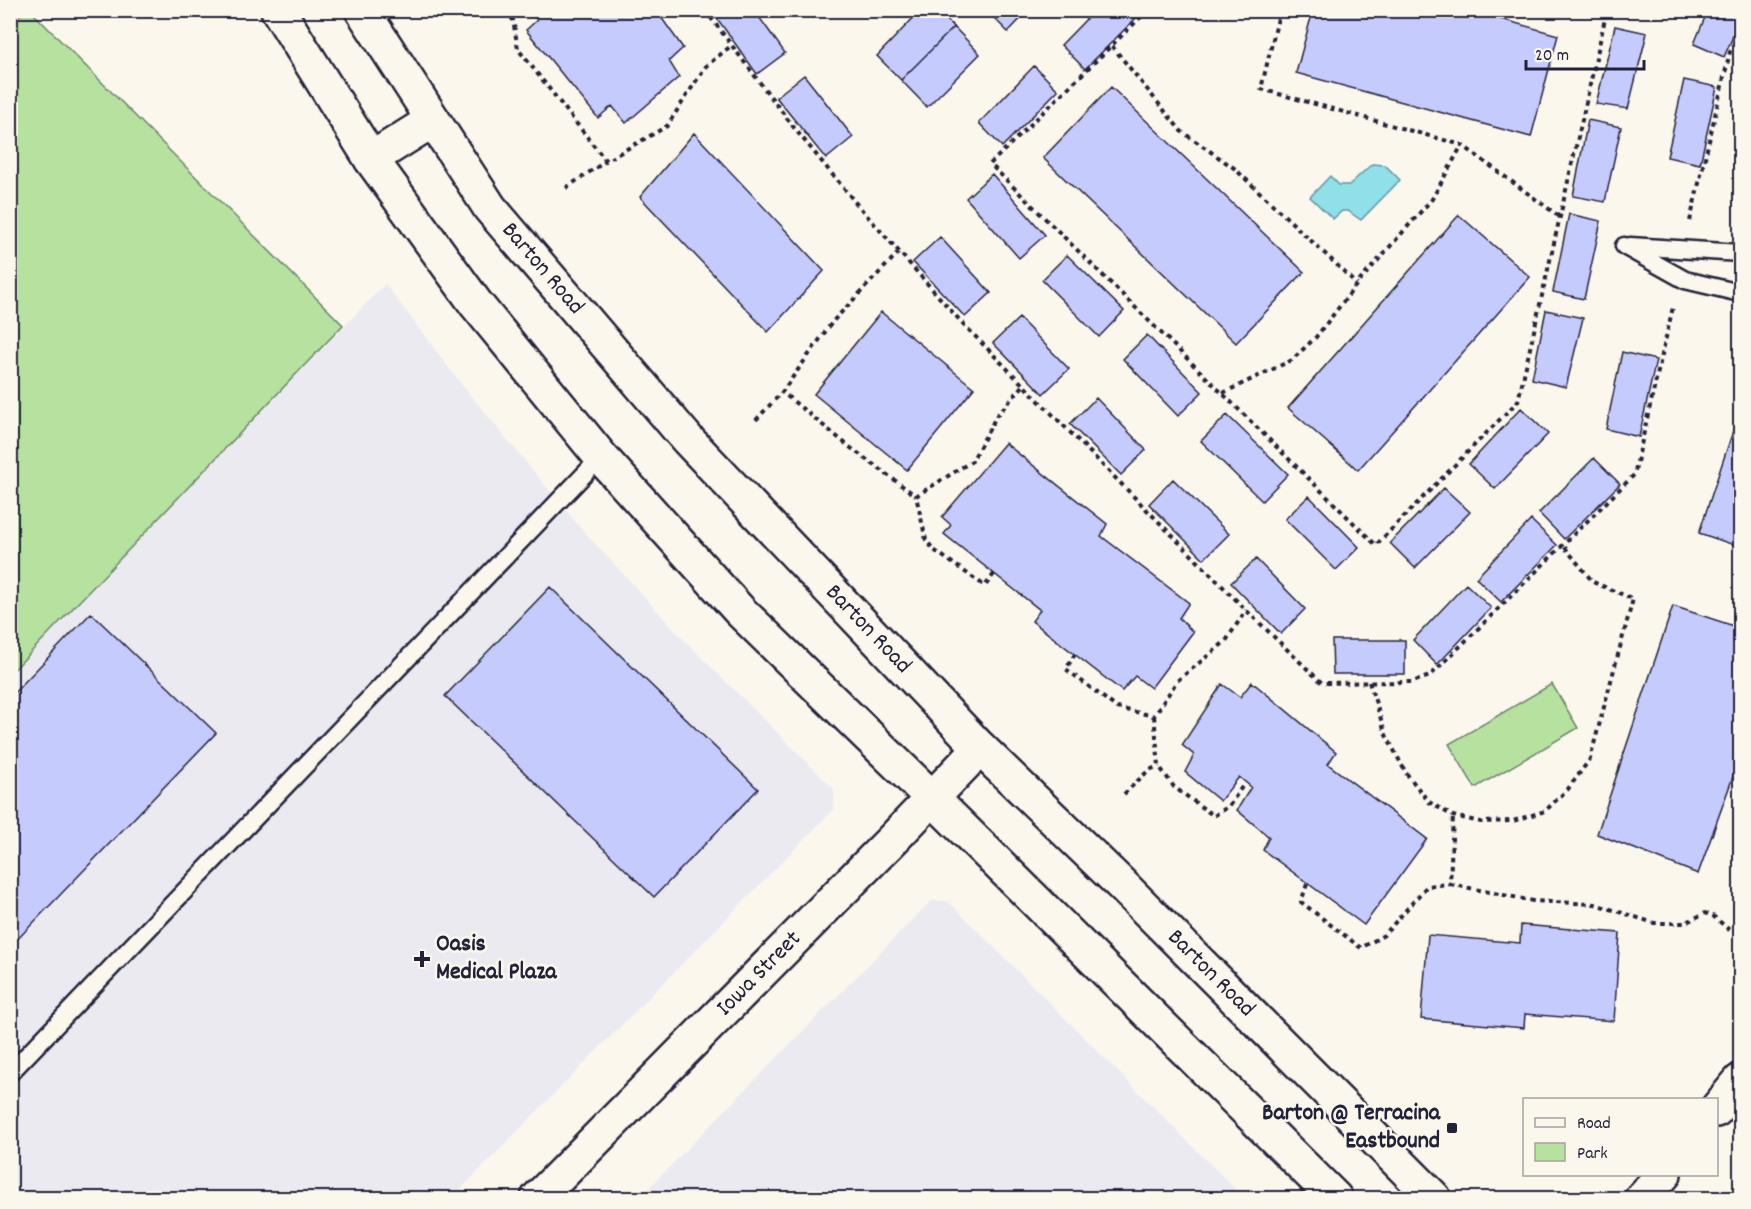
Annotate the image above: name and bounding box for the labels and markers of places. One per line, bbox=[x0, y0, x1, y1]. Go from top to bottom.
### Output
place label: Oasis Medical Plaza bbox=[436, 928, 557, 990]
marker: Oasis Medical Plaza bbox=[413, 950, 431, 968]
place label: Barton @ Terracina Eastbound bbox=[1262, 1097, 1441, 1159]
marker: Barton @ Terracina Eastbound bbox=[1445, 1121, 1459, 1135]

